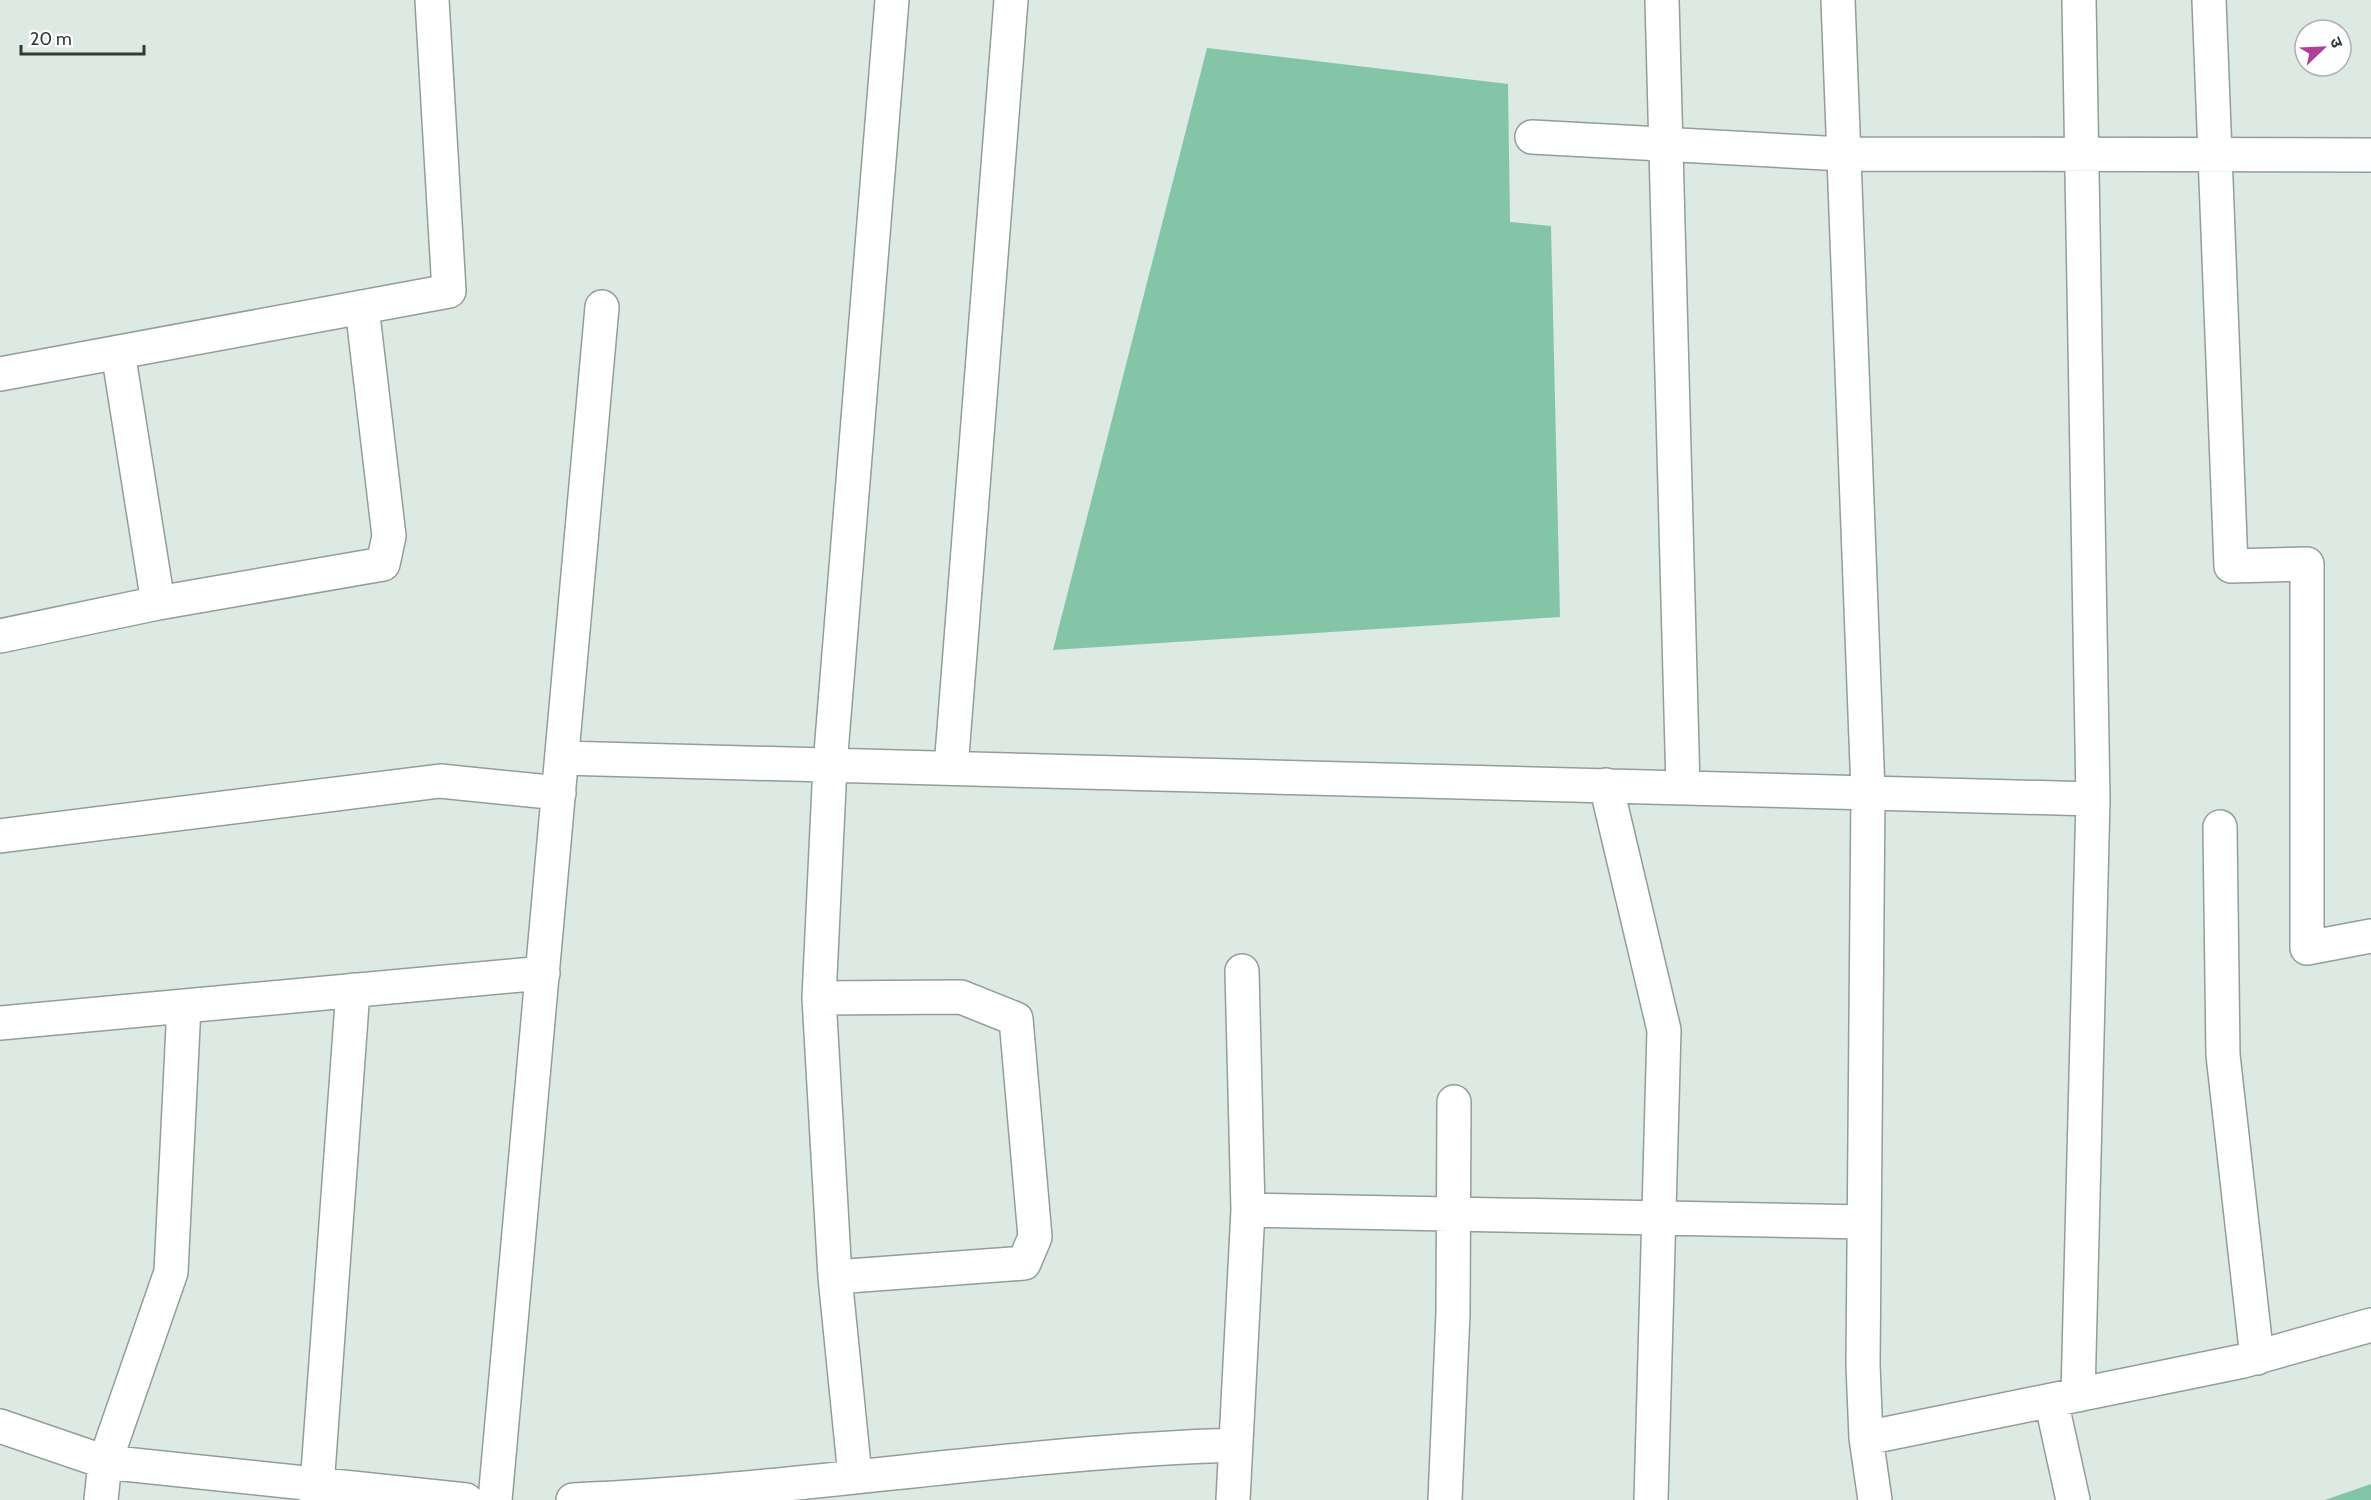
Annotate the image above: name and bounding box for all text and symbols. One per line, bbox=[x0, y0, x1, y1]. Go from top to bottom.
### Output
scale bar bbox=[21, 18, 144, 56]
north arrow bbox=[2293, 18, 2353, 78]
text: 20 m bbox=[30, 28, 72, 50]
text: उ bbox=[2326, 34, 2347, 51]

